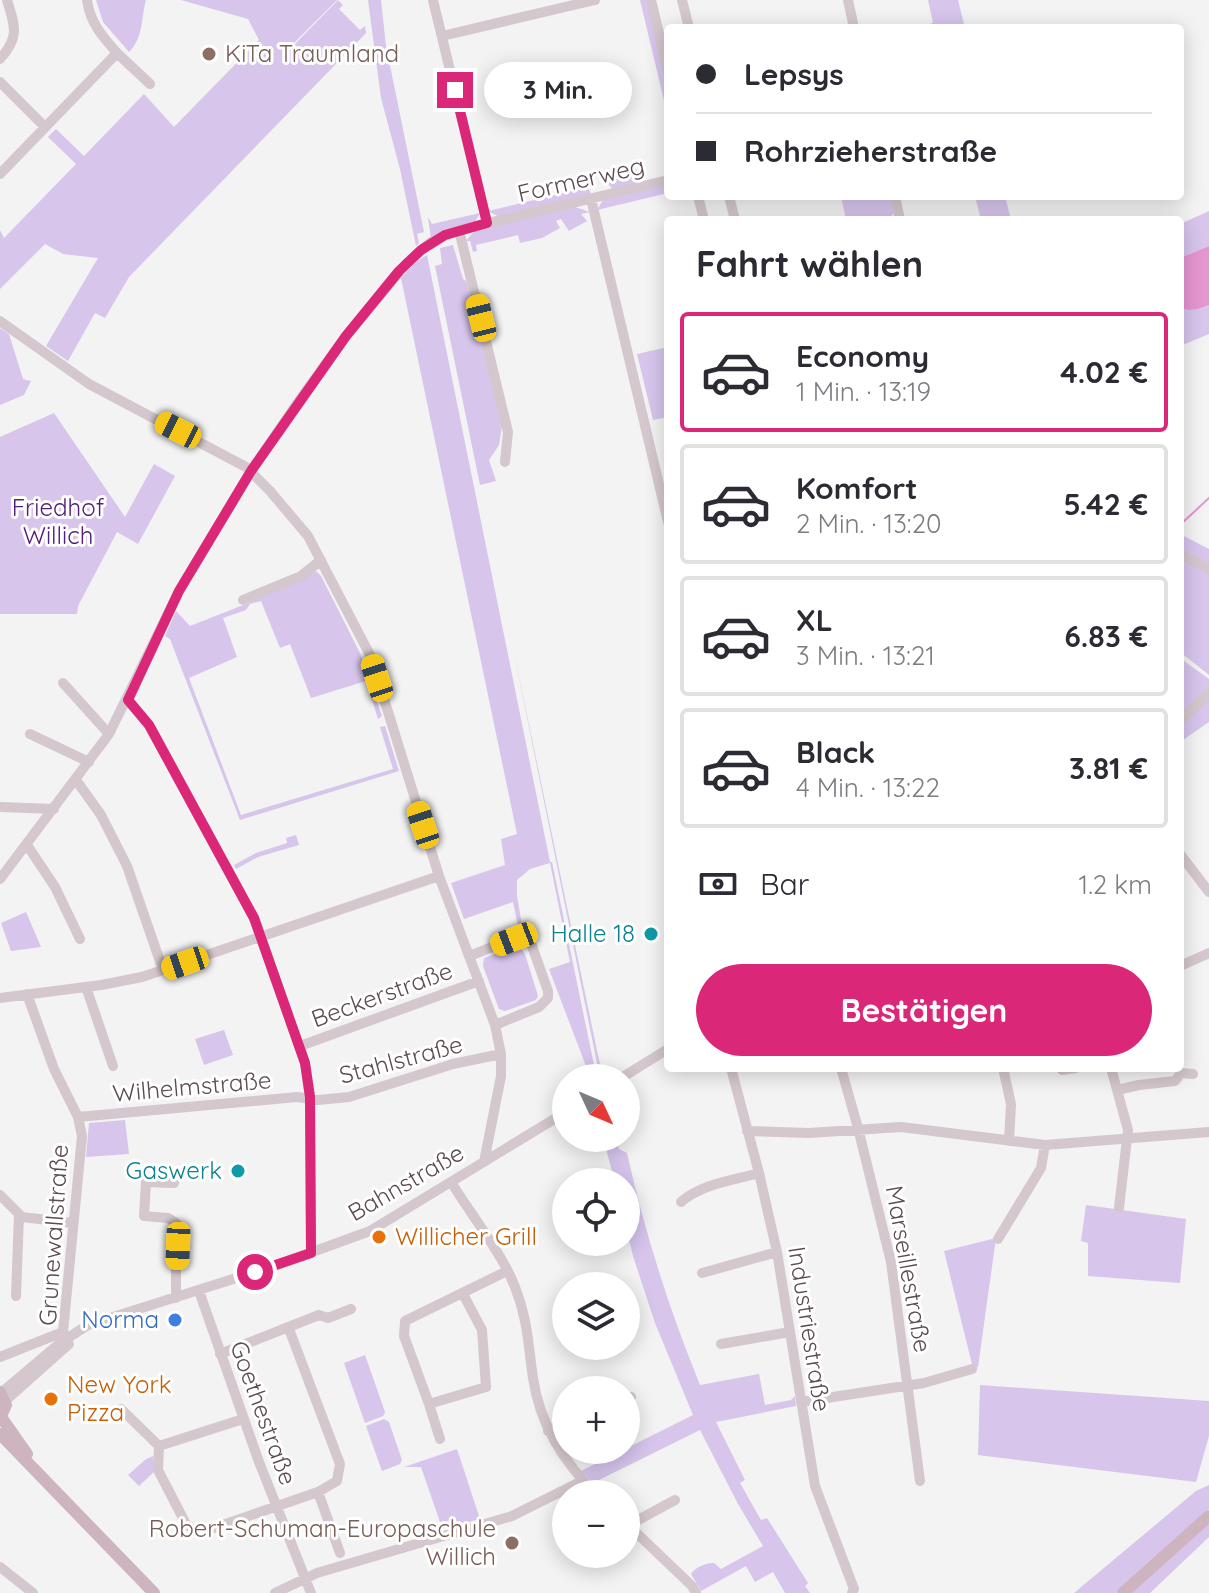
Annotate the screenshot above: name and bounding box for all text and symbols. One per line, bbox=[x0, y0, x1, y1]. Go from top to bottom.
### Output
place label: KiTa Traumland bbox=[225, 38, 399, 68]
marker: KiTa Traumland bbox=[200, 45, 218, 63]
text: Lepsys bbox=[744, 55, 844, 93]
callout: 3 Min. bbox=[483, 62, 631, 118]
route end bbox=[437, 72, 473, 108]
text: 3 Min. bbox=[523, 73, 593, 106]
text: Rohrzieherstraße bbox=[744, 132, 997, 170]
street label: Formerweg bbox=[514, 150, 647, 208]
text: Fahrt wählen bbox=[696, 241, 923, 286]
car bbox=[464, 292, 498, 344]
icon: car bbox=[700, 336, 772, 408]
text: Economy bbox=[796, 337, 929, 375]
text: 4.02 € bbox=[1060, 353, 1148, 391]
text: 1 Min. · 13:19 bbox=[796, 375, 931, 408]
car bbox=[151, 408, 205, 452]
icon: car bbox=[700, 468, 772, 540]
text: Komfort bbox=[796, 469, 918, 507]
text: 5.42 € bbox=[1063, 485, 1148, 523]
park label: Friedhof Willich bbox=[12, 492, 105, 550]
text: 2 Min. · 13:20 bbox=[796, 507, 942, 540]
icon: car bbox=[700, 600, 772, 672]
text: XL bbox=[796, 601, 833, 639]
text: 6.83 € bbox=[1064, 617, 1148, 655]
text: 3 Min. · 13:21 bbox=[796, 639, 935, 672]
car bbox=[358, 651, 396, 705]
icon: car bbox=[700, 732, 772, 804]
text: Black bbox=[796, 733, 875, 771]
text: 3.81 € bbox=[1069, 749, 1148, 787]
text: 4 Min. · 13:22 bbox=[796, 771, 940, 804]
car bbox=[404, 798, 442, 852]
icon: cash bbox=[696, 862, 740, 906]
text: Bar bbox=[760, 865, 809, 903]
text: 1.2 km bbox=[1079, 868, 1152, 901]
place label: Halle 18 bbox=[550, 918, 635, 948]
car bbox=[487, 919, 541, 959]
marker: Halle 18 bbox=[642, 925, 660, 943]
car bbox=[158, 944, 212, 982]
street label: Beckerstraße bbox=[307, 955, 456, 1033]
button: Bestätigen bbox=[696, 964, 1152, 1056]
street label: Stahlstraße bbox=[336, 1028, 466, 1090]
street label: Wilhelmstraße bbox=[111, 1064, 273, 1108]
north arrow bbox=[552, 1064, 640, 1152]
map controls bbox=[552, 1064, 640, 1568]
street label: Bahnstraße bbox=[342, 1137, 469, 1227]
street label: Grunewallstraße bbox=[32, 1143, 74, 1327]
place label: Gaswerk bbox=[125, 1155, 222, 1185]
marker: Gaswerk bbox=[229, 1162, 247, 1180]
button: locate bbox=[552, 1168, 640, 1256]
street label: Marseillestraße bbox=[880, 1183, 938, 1355]
place label: Willicher Grill bbox=[395, 1221, 537, 1251]
car bbox=[165, 1222, 191, 1270]
marker: Willicher Grill bbox=[370, 1228, 388, 1246]
street label: Industriestraße bbox=[782, 1244, 838, 1414]
route start bbox=[237, 1254, 273, 1290]
button: layers bbox=[552, 1272, 640, 1360]
place label: Norma bbox=[81, 1304, 159, 1334]
marker: Norma bbox=[166, 1311, 184, 1329]
street label: Goethestraße bbox=[224, 1337, 304, 1489]
place label: New York Pizza bbox=[67, 1369, 172, 1427]
button: + bbox=[552, 1376, 640, 1464]
marker: New York Pizza bbox=[42, 1390, 60, 1408]
button: − bbox=[552, 1480, 640, 1568]
place label: Robert-Schuman-Europaschule Willich bbox=[149, 1513, 496, 1571]
marker: Robert-Schuman-Europaschule Willich bbox=[503, 1534, 521, 1552]

